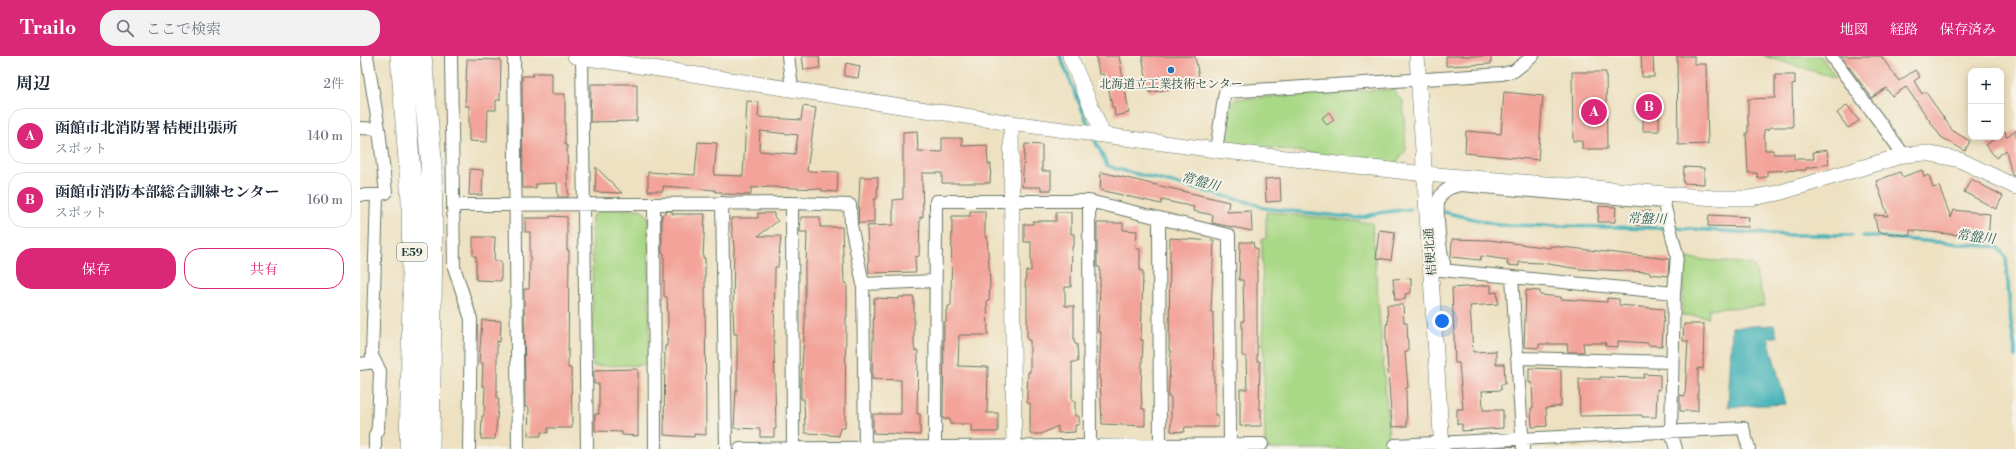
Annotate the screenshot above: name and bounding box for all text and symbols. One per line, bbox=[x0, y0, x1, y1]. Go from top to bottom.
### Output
search box bbox=[100, 10, 380, 46]
text: Trailo bbox=[20, 16, 76, 40]
icon: search bbox=[114, 17, 136, 39]
text: ここで検索 bbox=[146, 20, 221, 39]
text: 地図 bbox=[1840, 21, 1868, 39]
text: 経路 bbox=[1890, 21, 1918, 39]
text: 保存済み bbox=[1940, 21, 1996, 39]
marker: 北海道立工業技術センター bbox=[1166, 65, 1176, 75]
map controls bbox=[1968, 68, 2004, 140]
button: + bbox=[1968, 68, 2004, 104]
text: 周辺 bbox=[16, 73, 50, 95]
text: 2件 bbox=[324, 76, 344, 92]
place label: 北海道立工業技術センター bbox=[1099, 77, 1243, 92]
pin: B bbox=[1636, 92, 1662, 122]
pin: A bbox=[1581, 97, 1607, 127]
button: − bbox=[1968, 104, 2004, 140]
text: 函館市北消防署 桔梗出張所 bbox=[55, 119, 237, 138]
text: A bbox=[25, 128, 35, 144]
text: 140 m bbox=[307, 128, 343, 144]
text: スポット bbox=[55, 141, 107, 157]
water label: 常盤川 bbox=[1180, 169, 1224, 195]
text: 函館市消防本部総合訓練センター bbox=[55, 183, 279, 202]
text: B bbox=[25, 192, 35, 208]
text: 160 m bbox=[307, 192, 343, 208]
text: スポット bbox=[55, 205, 107, 221]
water label: 常盤川 bbox=[1627, 210, 1669, 228]
street label: 桔梗北通 bbox=[1421, 227, 1440, 276]
water label: 常盤川 bbox=[1956, 227, 1998, 248]
road number: E59 bbox=[397, 243, 427, 261]
button: 保存 bbox=[16, 248, 176, 289]
button: 共有 bbox=[184, 248, 344, 289]
your location bbox=[1432, 311, 1452, 331]

